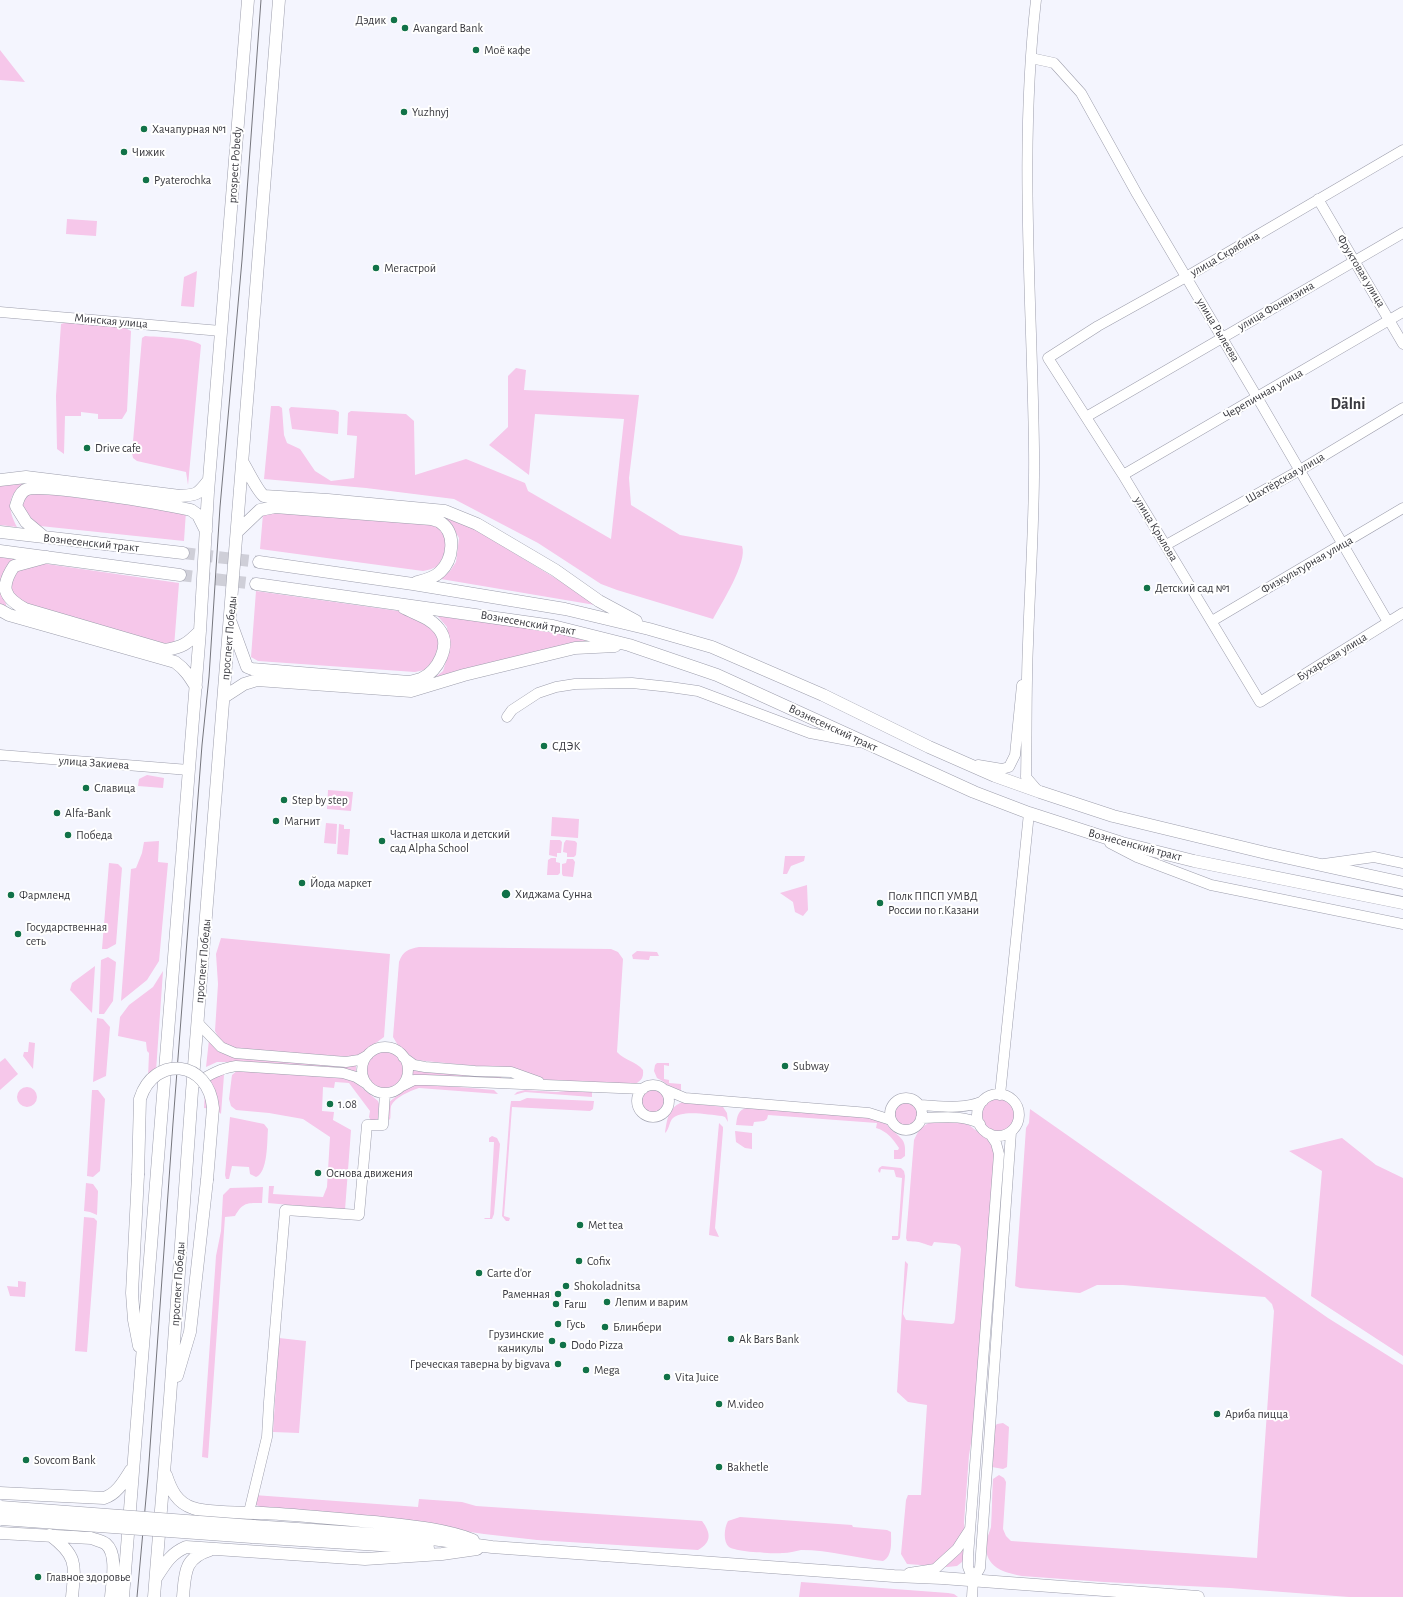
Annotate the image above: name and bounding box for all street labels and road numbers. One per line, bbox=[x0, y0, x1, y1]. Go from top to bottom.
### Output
street label: prospect Pobedy bbox=[225, 126, 245, 204]
street label: улица Скрябина bbox=[1188, 228, 1262, 280]
street label: Фруктовая улица bbox=[1334, 232, 1388, 310]
street label: улица Фонвизина bbox=[1235, 278, 1317, 334]
street label: улица Рылеева bbox=[1193, 295, 1243, 365]
street label: Минская улица bbox=[74, 311, 148, 331]
street label: Черепичная улица bbox=[1221, 365, 1305, 423]
street label: Шахтёрская улица bbox=[1243, 450, 1327, 506]
street label: улица Крылова bbox=[1131, 494, 1181, 564]
street label: Вознесенский тракт bbox=[42, 531, 140, 555]
street label: Физкультурная улица bbox=[1258, 533, 1356, 597]
street label: проспект Победы bbox=[218, 595, 240, 681]
street label: Вознесенский тракт bbox=[479, 608, 577, 638]
street label: Бухарская улица bbox=[1294, 630, 1370, 684]
street label: Вознесенский тракт bbox=[786, 701, 880, 755]
street label: улица Закиева bbox=[58, 753, 130, 773]
street label: Вознесенский тракт bbox=[1087, 826, 1183, 864]
street label: проспект Победы bbox=[192, 918, 214, 1004]
street label: проспект Победы bbox=[168, 1241, 188, 1327]

